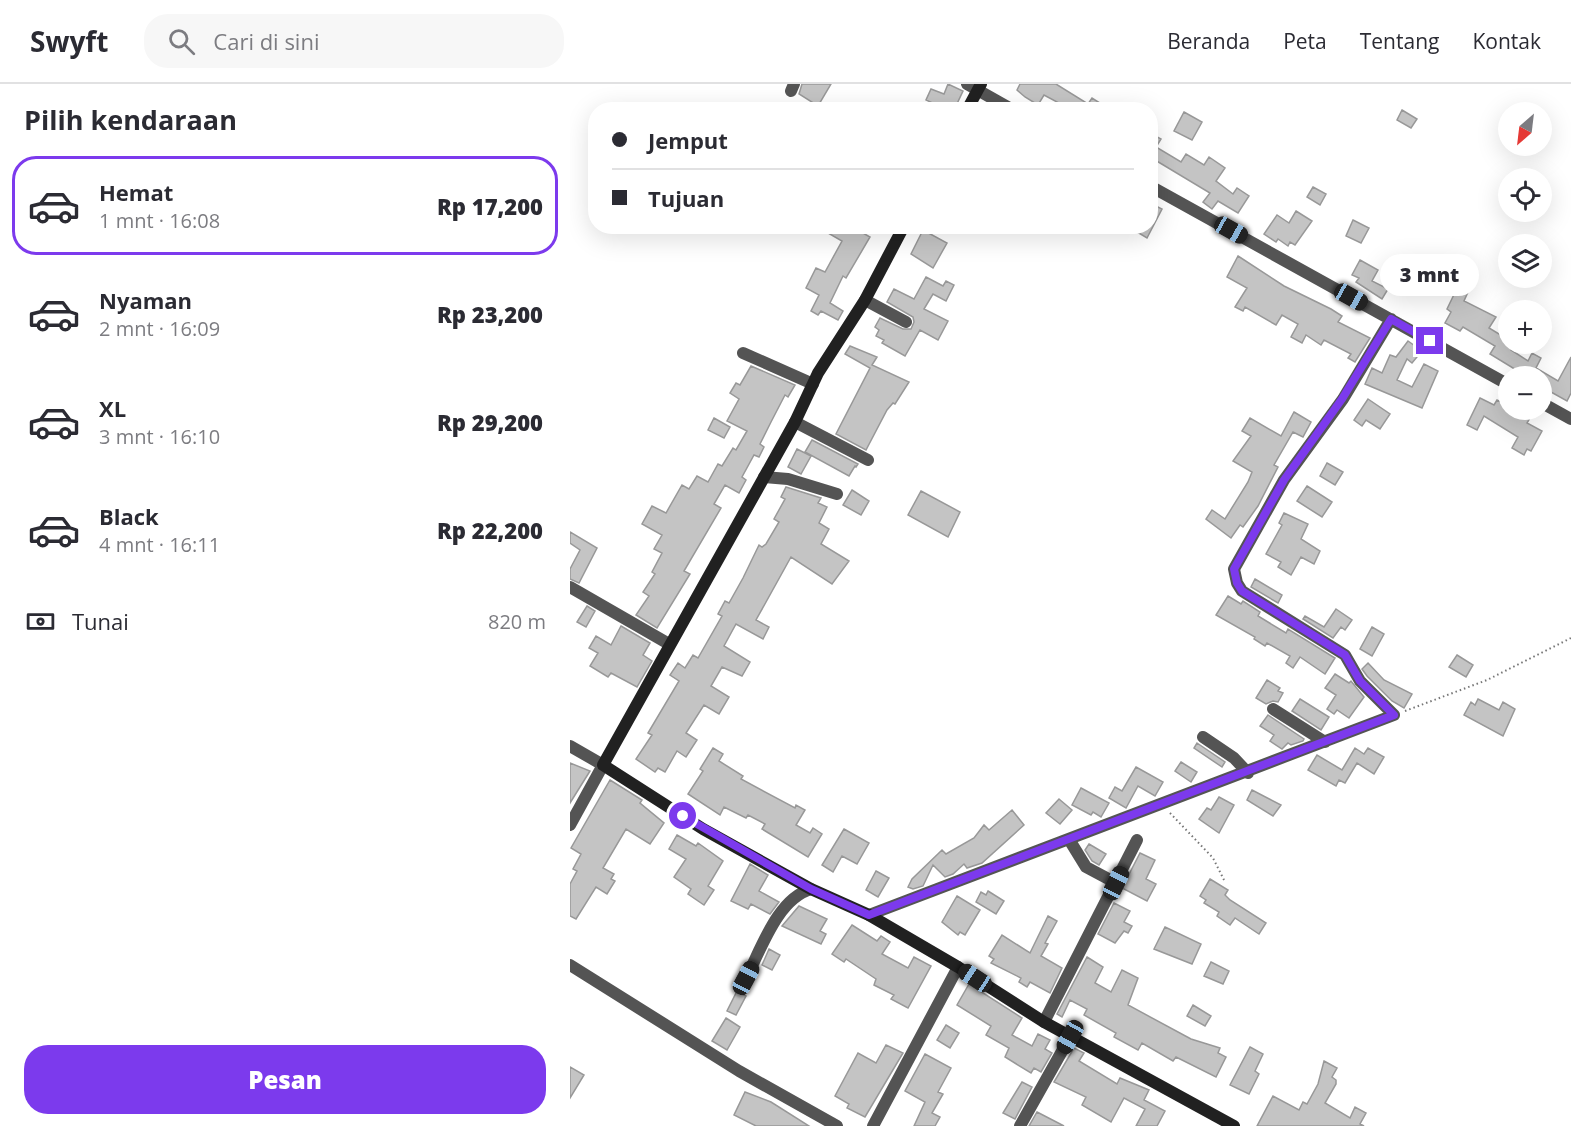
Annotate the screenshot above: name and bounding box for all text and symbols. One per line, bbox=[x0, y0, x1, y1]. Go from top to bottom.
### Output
search box bbox=[144, 14, 564, 68]
text: Swyft bbox=[30, 22, 108, 60]
icon: search bbox=[165, 25, 198, 58]
text: Cari di sini bbox=[213, 26, 319, 56]
text: Beranda bbox=[1167, 27, 1250, 55]
text: Peta bbox=[1283, 27, 1327, 55]
text: Tentang bbox=[1360, 27, 1439, 55]
text: Kontak bbox=[1472, 27, 1541, 55]
text: Pilih kendaraan bbox=[24, 101, 237, 138]
north arrow bbox=[1498, 102, 1552, 156]
map controls bbox=[1498, 102, 1552, 420]
text: Jemput bbox=[648, 125, 728, 155]
button: locate bbox=[1498, 168, 1552, 222]
text: Hemat bbox=[99, 177, 173, 207]
icon: car bbox=[27, 179, 81, 233]
text: Tujuan bbox=[648, 183, 724, 213]
text: Rp 17,200 bbox=[437, 191, 543, 221]
text: 1 mnt · 16:08 bbox=[99, 207, 220, 234]
car bbox=[1211, 213, 1251, 247]
button: layers bbox=[1498, 234, 1552, 288]
callout: 3 mnt bbox=[1380, 254, 1480, 296]
text: 3 mnt bbox=[1400, 261, 1459, 288]
car bbox=[1331, 280, 1371, 314]
text: Nyaman bbox=[99, 285, 192, 315]
icon: car bbox=[27, 287, 81, 341]
text: Rp 23,200 bbox=[437, 299, 543, 329]
button: + bbox=[1498, 300, 1552, 354]
text: 2 mnt · 16:09 bbox=[99, 315, 220, 342]
route end bbox=[1416, 327, 1443, 354]
button: − bbox=[1498, 366, 1552, 420]
text: XL bbox=[99, 393, 126, 423]
icon: car bbox=[27, 395, 81, 449]
text: Rp 29,200 bbox=[437, 407, 543, 437]
text: 3 mnt · 16:10 bbox=[99, 423, 220, 450]
text: Black bbox=[99, 501, 159, 531]
icon: car bbox=[27, 503, 81, 557]
text: Rp 22,200 bbox=[437, 515, 543, 545]
text: 4 mnt · 16:11 bbox=[99, 531, 220, 558]
icon: cash bbox=[24, 605, 57, 638]
text: Tunai bbox=[72, 606, 129, 636]
text: 820 m bbox=[488, 608, 546, 635]
route start bbox=[669, 802, 696, 829]
car bbox=[1100, 863, 1132, 903]
car bbox=[730, 958, 762, 998]
car bbox=[955, 961, 995, 995]
car bbox=[1053, 1017, 1087, 1057]
button: Pesan bbox=[24, 1045, 546, 1114]

